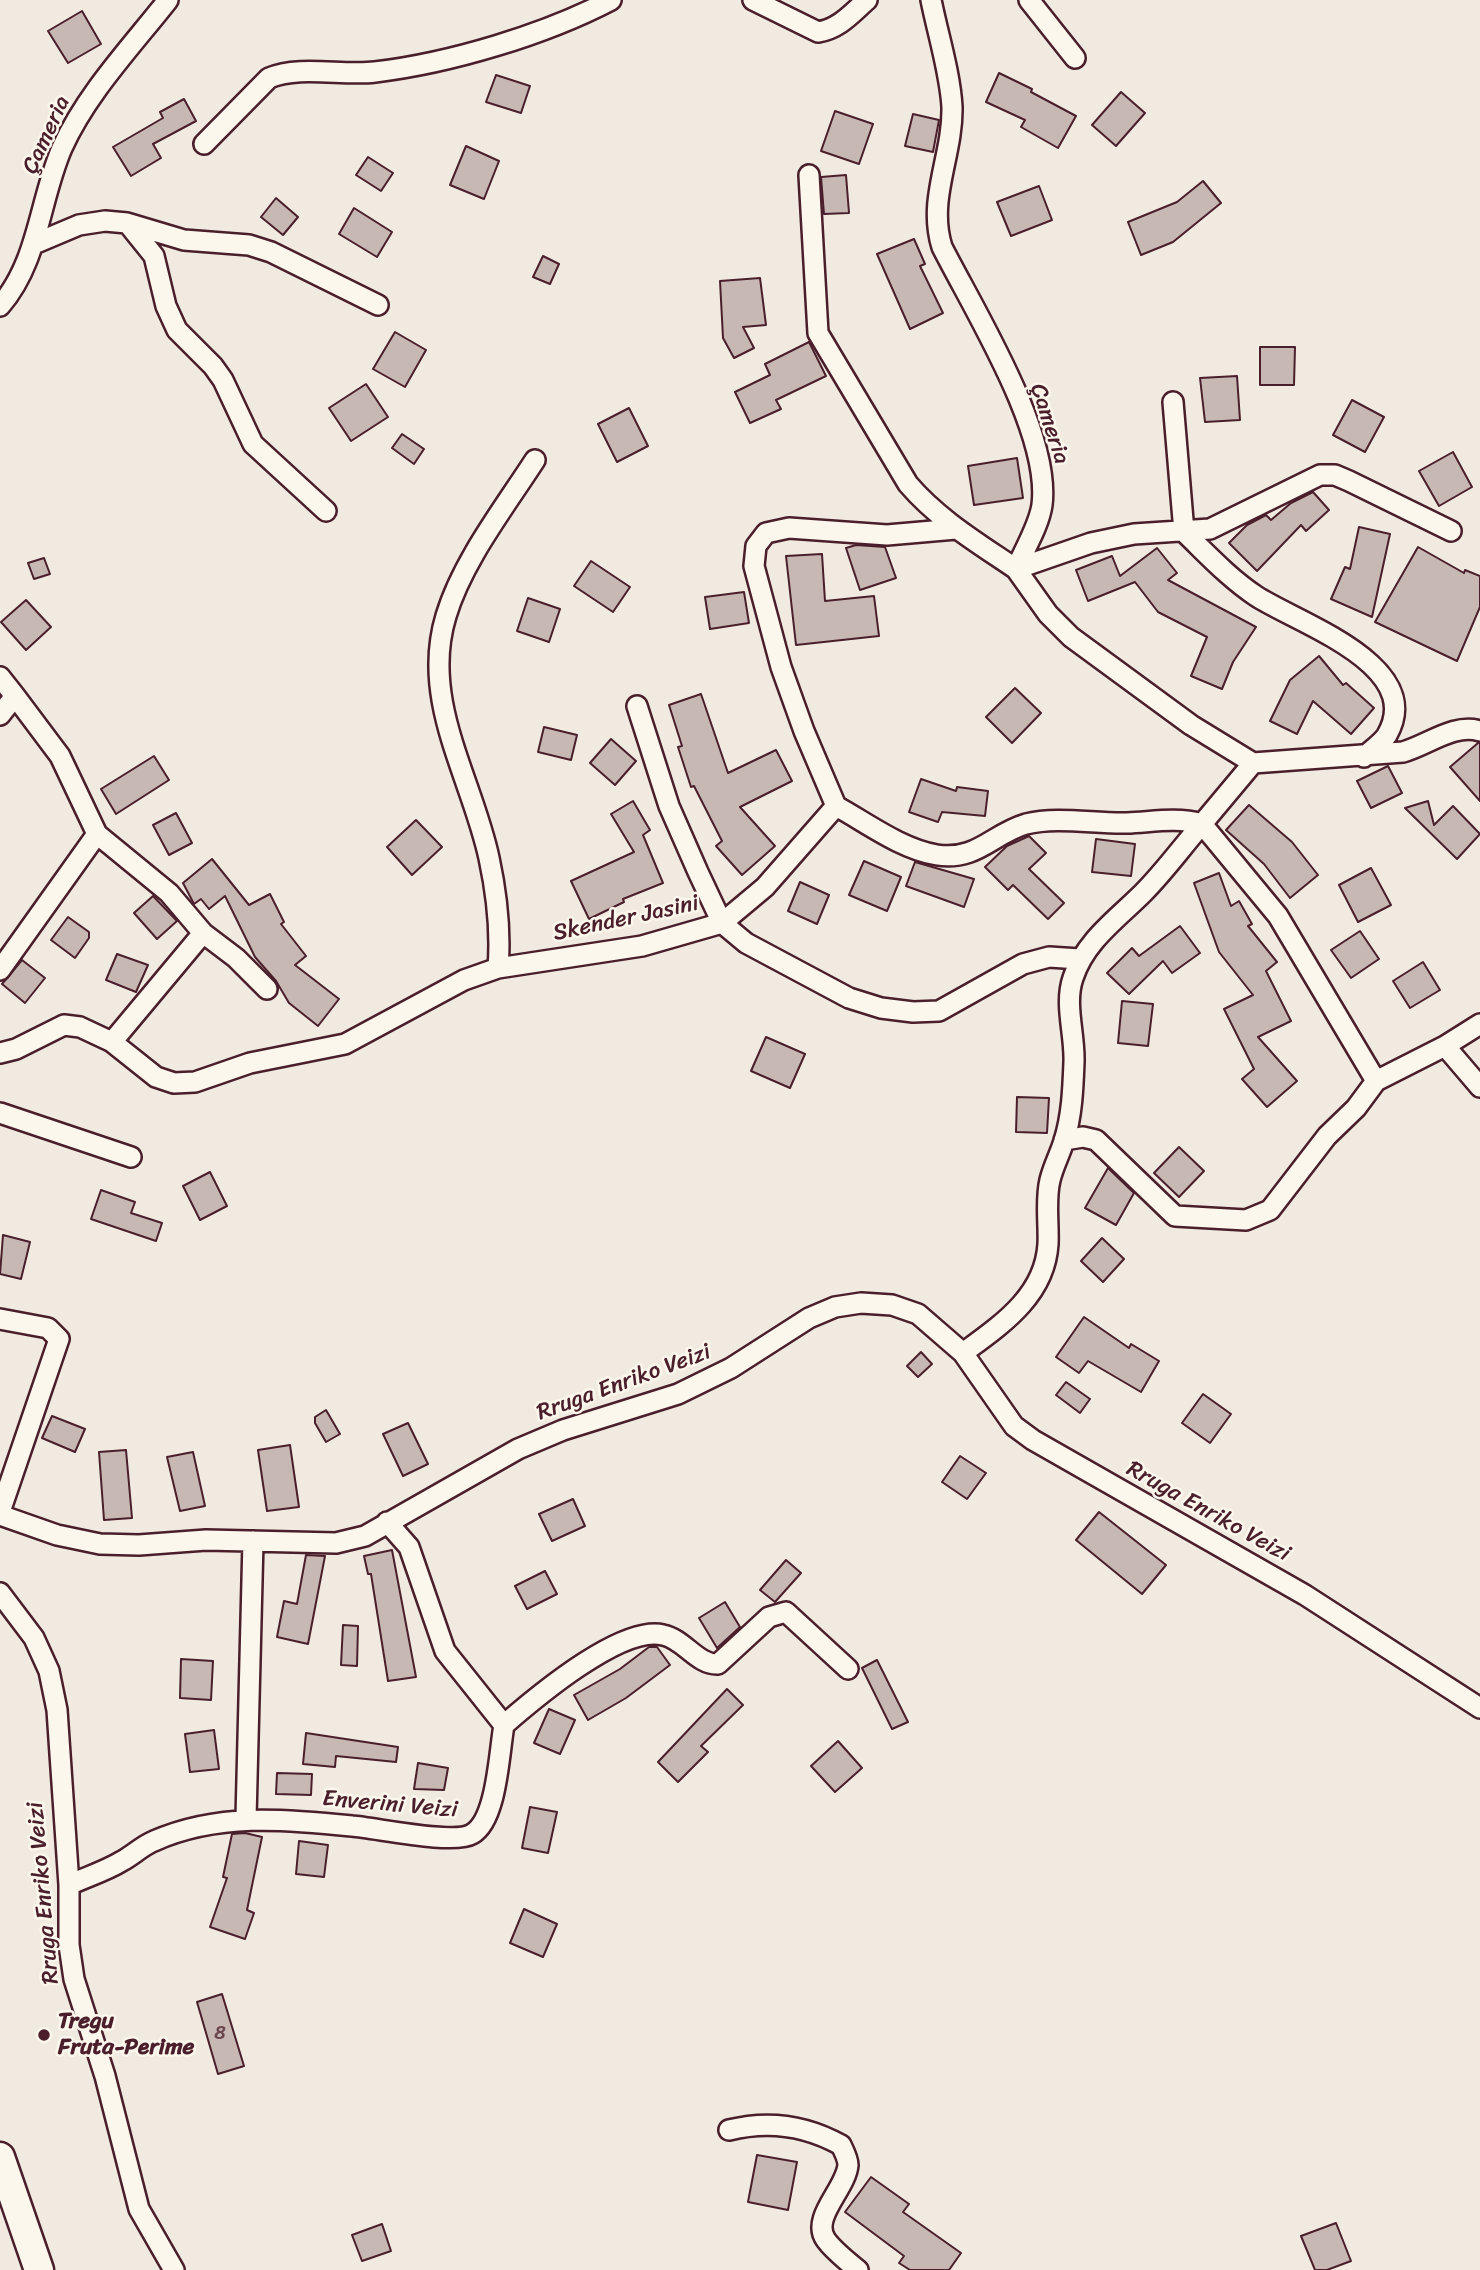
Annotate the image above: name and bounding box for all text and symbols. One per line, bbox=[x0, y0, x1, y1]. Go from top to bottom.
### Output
street label: Çameria bbox=[17, 92, 77, 178]
street label: Çameria bbox=[1023, 380, 1075, 468]
street label: Skender Jasini bbox=[551, 890, 701, 948]
street label: Rruga Enriko Veizi bbox=[533, 1339, 715, 1427]
street label: Rruga Enriko Veizi bbox=[1121, 1456, 1295, 1568]
street label: Enverini Veizi bbox=[321, 1785, 459, 1825]
street label: Rruga Enriko Veizi bbox=[22, 1801, 66, 1985]
place label: Tregu Fruta-Perime bbox=[58, 2008, 194, 2062]
house number: 8 bbox=[214, 2023, 226, 2045]
marker: Tregu Fruta-Perime bbox=[36, 2027, 52, 2043]

